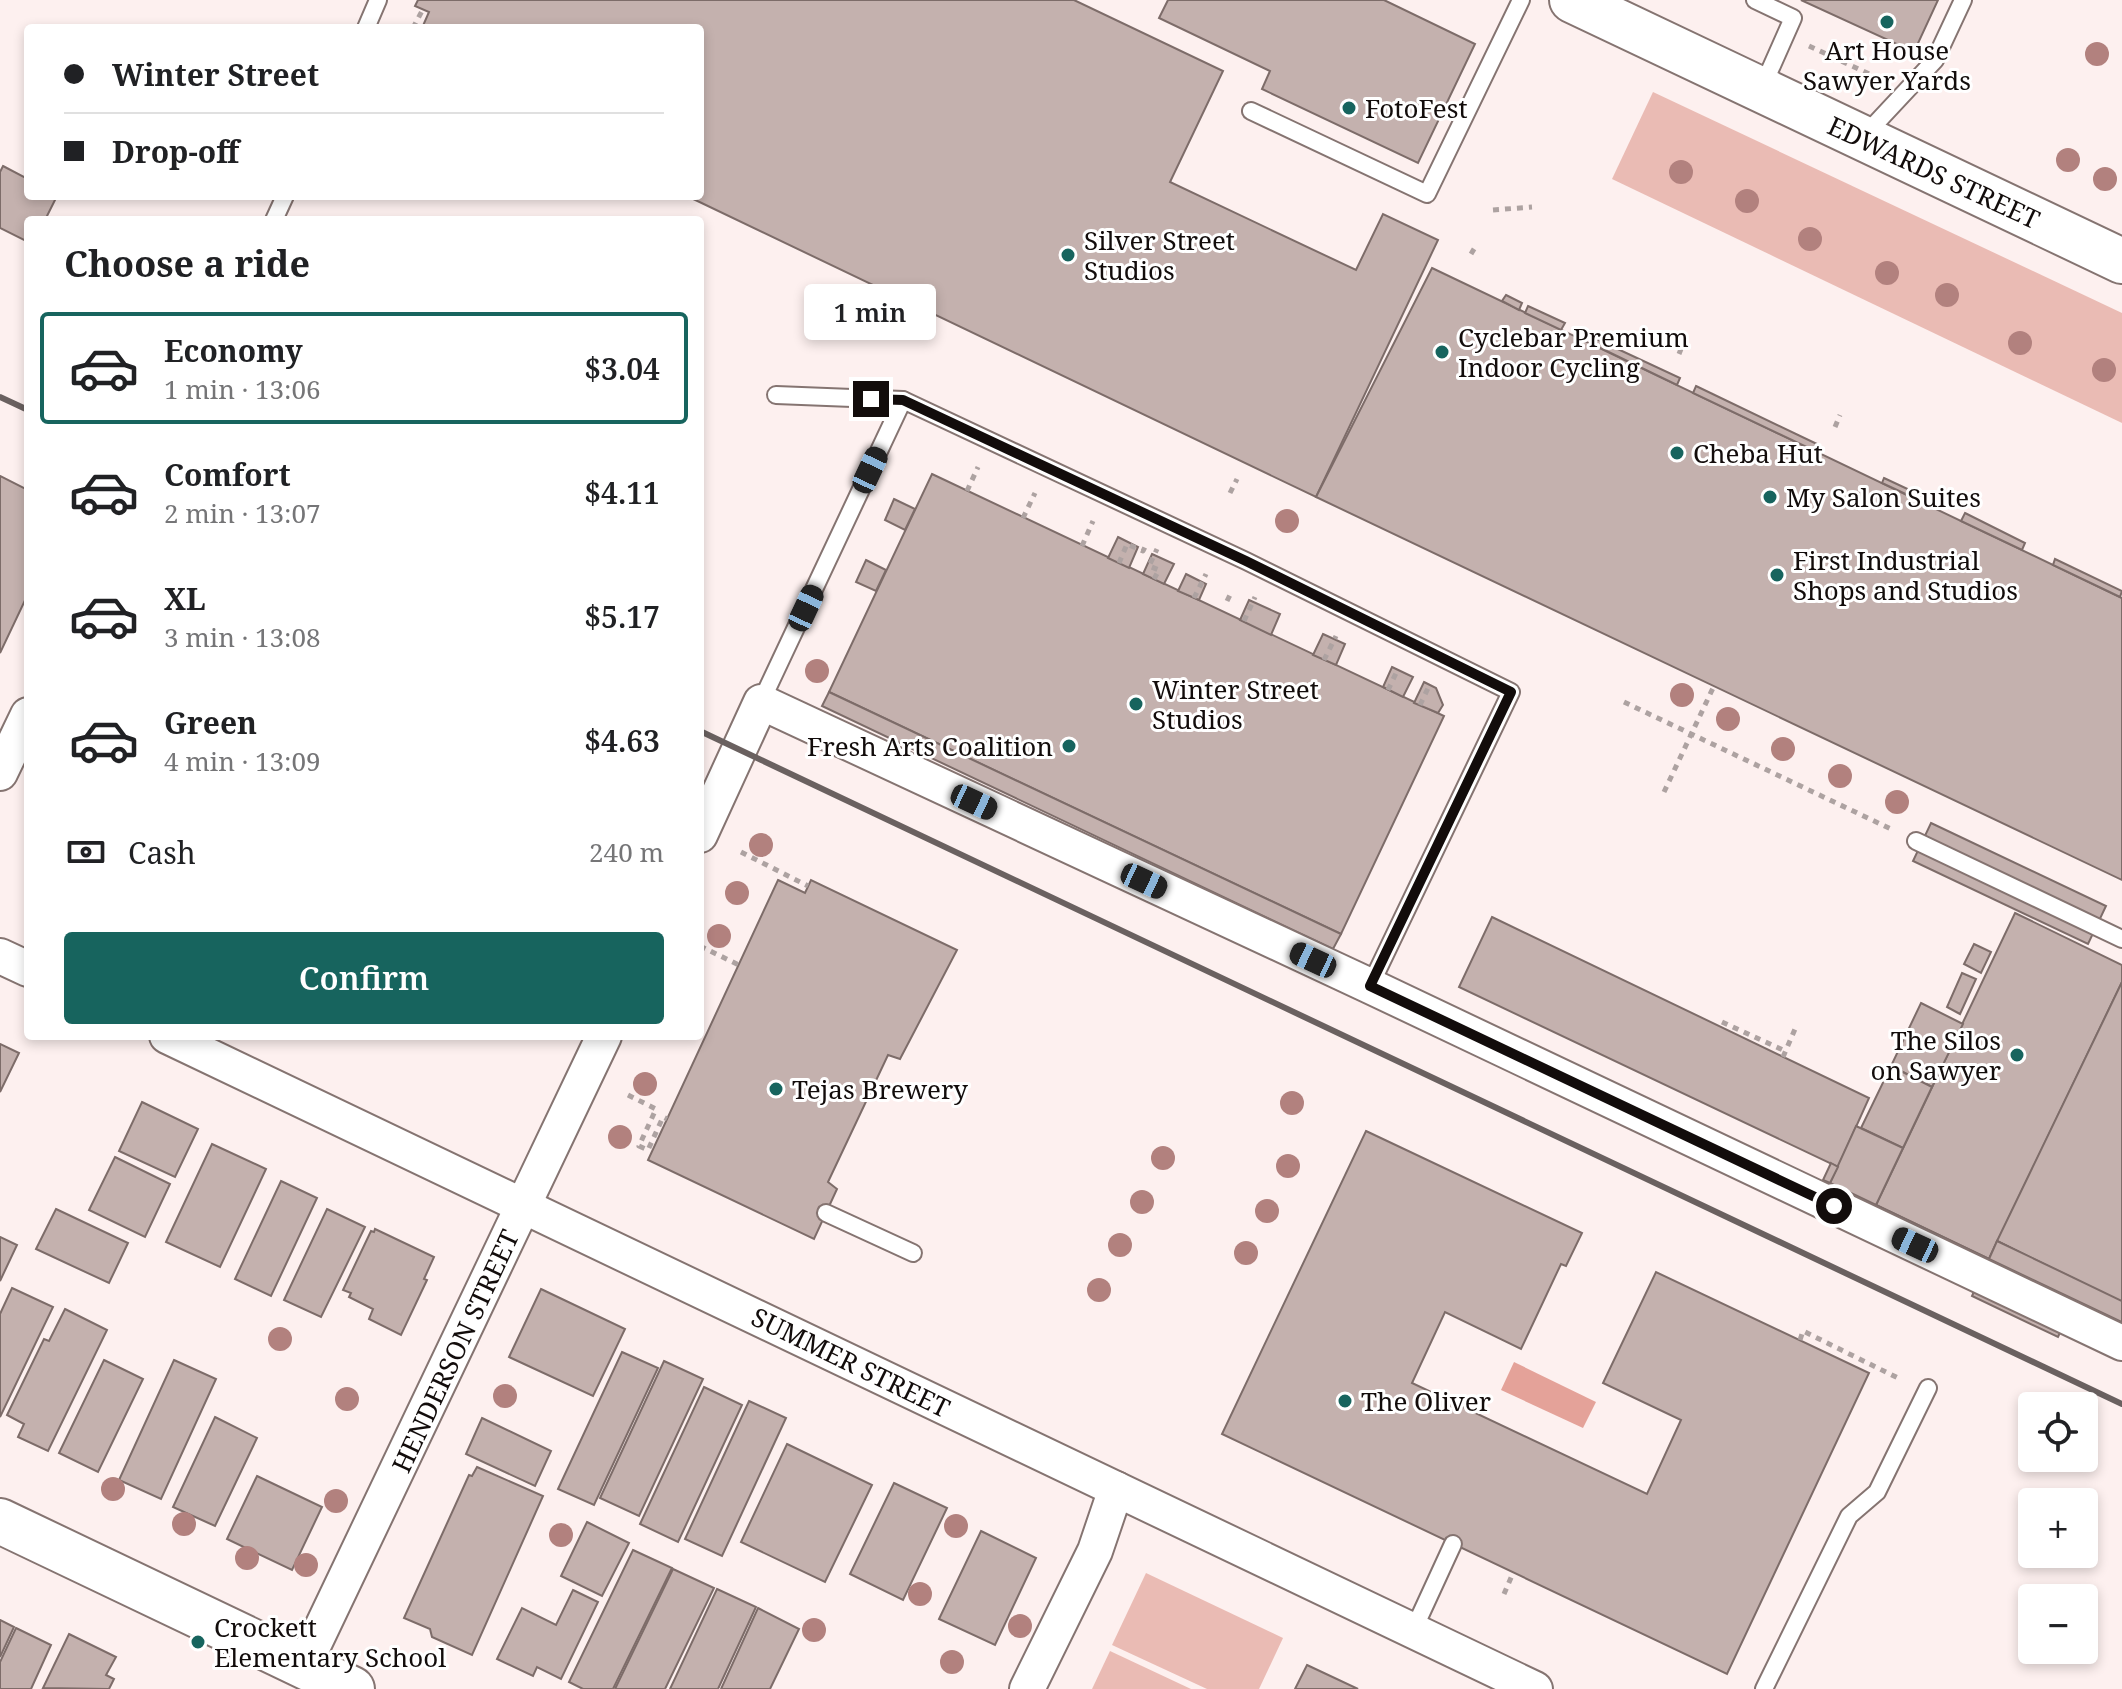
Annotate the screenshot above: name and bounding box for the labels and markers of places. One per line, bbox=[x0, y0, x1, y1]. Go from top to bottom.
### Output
marker: Art House Sawyer Yards bbox=[1878, 13, 1896, 31]
place label: Art House Sawyer Yards bbox=[1803, 32, 1971, 98]
place label: FotoFest bbox=[1365, 90, 1468, 126]
marker: FotoFest bbox=[1340, 99, 1358, 117]
place label: Silver Street Studios bbox=[1084, 222, 1235, 288]
marker: Silver Street Studios bbox=[1059, 246, 1077, 264]
place label: Cyclebar Premium Indoor Cycling bbox=[1458, 319, 1689, 385]
marker: Cyclebar Premium Indoor Cycling bbox=[1433, 343, 1451, 361]
place label: Cheba Hut bbox=[1693, 435, 1823, 471]
marker: Cheba Hut bbox=[1668, 444, 1686, 462]
place label: My Salon Suites bbox=[1786, 479, 1981, 515]
marker: My Salon Suites bbox=[1761, 488, 1779, 506]
place label: First Industrial Shops and Studios bbox=[1793, 542, 2018, 608]
marker: First Industrial Shops and Studios bbox=[1768, 566, 1786, 584]
place label: Winter Street Studios bbox=[1152, 671, 1319, 737]
marker: Winter Street Studios bbox=[1127, 695, 1145, 713]
place label: Fresh Arts Coalition bbox=[807, 728, 1053, 764]
marker: Fresh Arts Coalition bbox=[1060, 737, 1078, 755]
place label: The Silos on Sawyer bbox=[1870, 1022, 2001, 1088]
marker: The Silos on Sawyer bbox=[2008, 1046, 2026, 1064]
place label: Tejas Brewery bbox=[792, 1071, 968, 1107]
marker: Tejas Brewery bbox=[767, 1080, 785, 1098]
place label: The Oliver bbox=[1361, 1383, 1491, 1419]
marker: The Oliver bbox=[1336, 1392, 1354, 1410]
place label: Crockett Elementary School bbox=[214, 1609, 446, 1675]
marker: Crockett Elementary School bbox=[189, 1633, 207, 1651]

